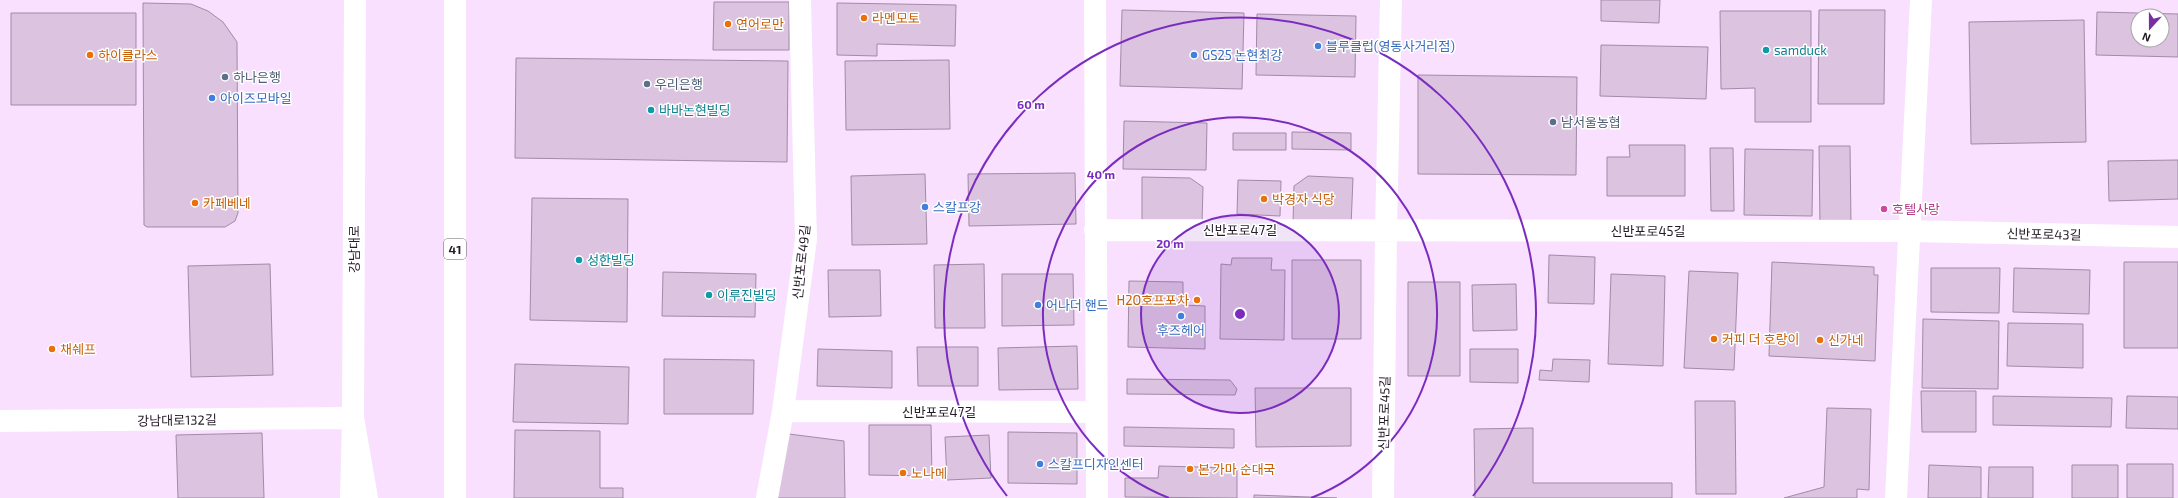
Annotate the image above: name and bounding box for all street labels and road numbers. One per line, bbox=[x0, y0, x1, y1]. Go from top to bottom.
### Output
street label: 신반포로47길 bbox=[1203, 222, 1277, 238]
street label: 신반포로45길 bbox=[1611, 223, 1685, 239]
street label: 신반포로49길 bbox=[789, 224, 813, 300]
street label: 강남대로 bbox=[346, 225, 362, 273]
street label: 신반포로43길 bbox=[2006, 225, 2082, 243]
road number: 41 bbox=[444, 239, 466, 259]
street label: 신반포로45길 bbox=[1375, 375, 1393, 451]
street label: 신반포로47길 bbox=[902, 404, 976, 420]
street label: 강남대로132길 bbox=[137, 411, 217, 429]

